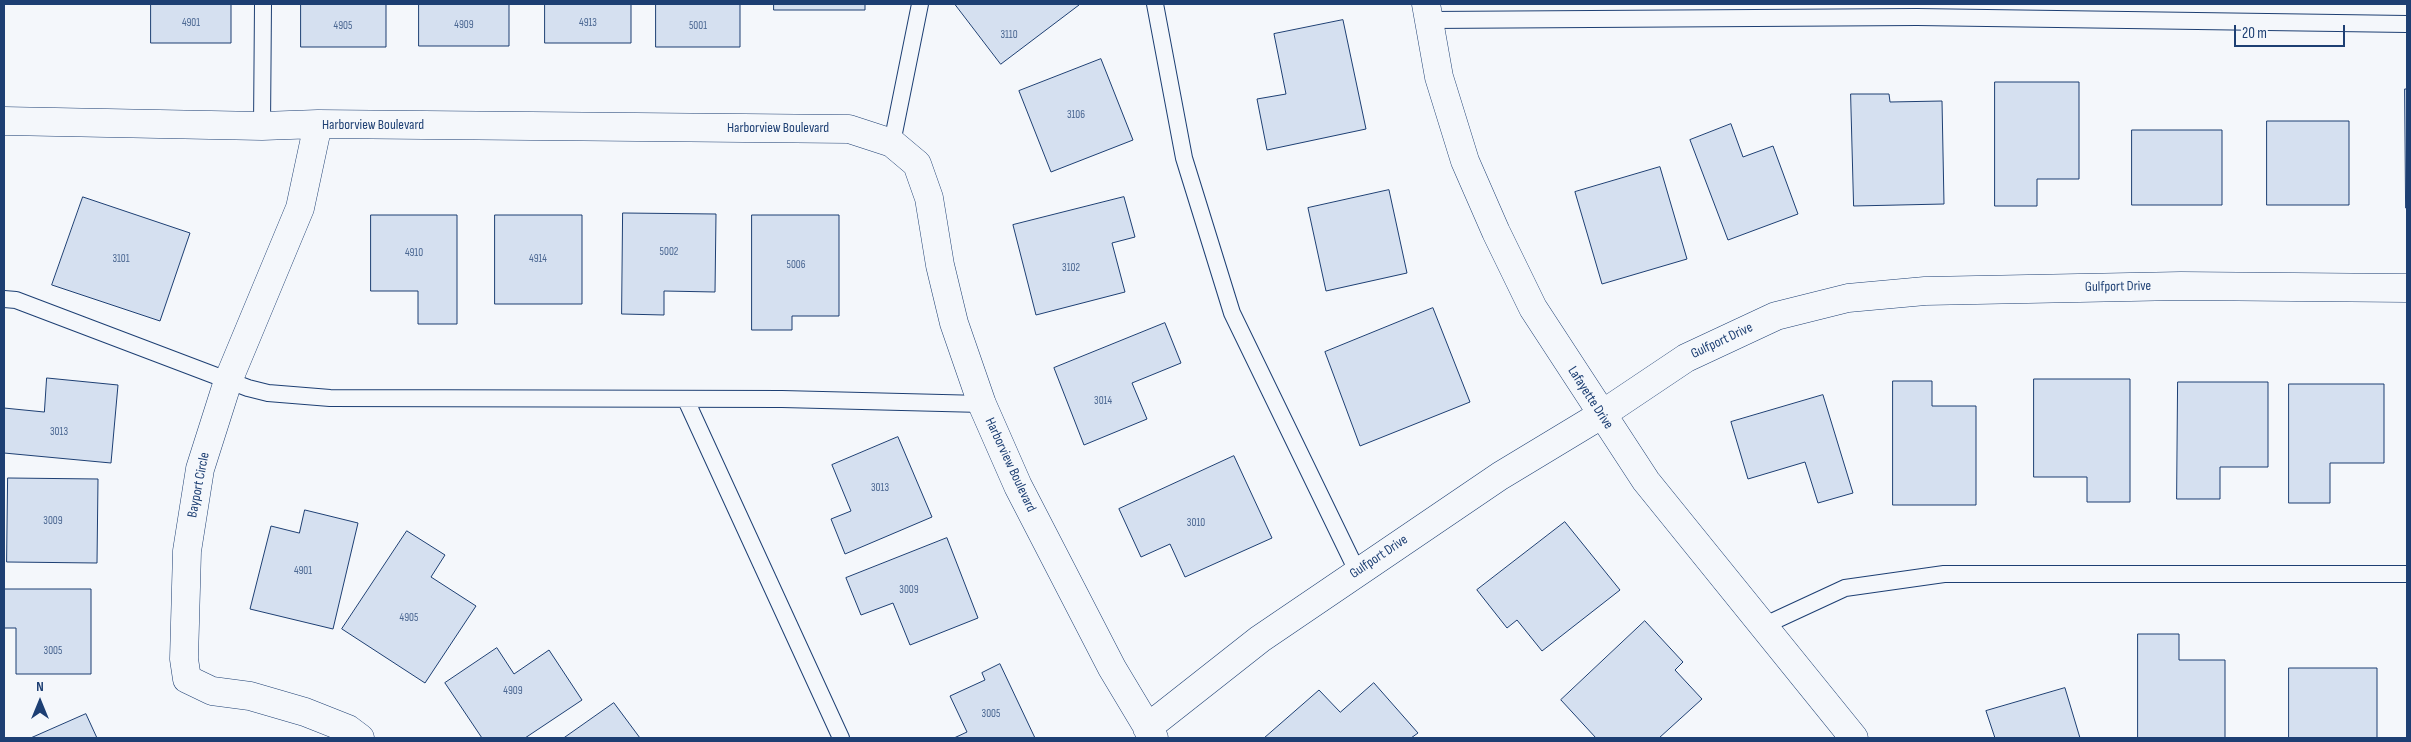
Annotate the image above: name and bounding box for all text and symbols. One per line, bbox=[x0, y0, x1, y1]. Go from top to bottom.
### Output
scale bar bbox=[2236, 15, 2347, 47]
house number: 4901 bbox=[182, 16, 200, 30]
house number: 4913 bbox=[579, 16, 597, 30]
house number: 4909 bbox=[454, 18, 474, 32]
house number: 4905 bbox=[334, 19, 352, 33]
house number: 5001 bbox=[689, 19, 707, 33]
text: 20 m bbox=[2242, 24, 2267, 43]
house number: 3110 bbox=[1000, 28, 1018, 42]
house number: 3106 bbox=[1067, 108, 1085, 122]
street label: Harborview Boulevard bbox=[322, 117, 424, 133]
street label: Harborview Boulevard bbox=[727, 120, 829, 136]
house number: 5002 bbox=[660, 245, 678, 259]
house number: 4910 bbox=[405, 246, 423, 260]
house number: 3101 bbox=[112, 252, 130, 266]
house number: 4914 bbox=[529, 252, 547, 266]
house number: 5006 bbox=[786, 258, 806, 272]
house number: 3102 bbox=[1062, 261, 1080, 275]
street label: Gulfport Drive bbox=[2085, 278, 2151, 296]
street label: Gulfport Drive bbox=[1688, 319, 1756, 363]
street label: Lafayette Drive bbox=[1564, 364, 1616, 432]
house number: 3014 bbox=[1094, 394, 1112, 408]
street label: Harborview Boulevard bbox=[981, 415, 1039, 515]
house number: 3013 bbox=[50, 425, 68, 439]
street label: Bayport Circle bbox=[184, 451, 214, 519]
house number: 3013 bbox=[871, 481, 889, 495]
house number: 3009 bbox=[43, 514, 63, 528]
house number: 3010 bbox=[1187, 516, 1205, 530]
street label: Gulfport Drive bbox=[1347, 532, 1411, 582]
house number: 4901 bbox=[294, 564, 312, 578]
house number: 3009 bbox=[899, 583, 919, 597]
house number: 4905 bbox=[400, 611, 418, 625]
house number: 3005 bbox=[44, 644, 62, 658]
north arrow bbox=[15, 677, 65, 727]
text: N bbox=[36, 678, 44, 695]
house number: 4909 bbox=[503, 684, 523, 698]
house number: 3005 bbox=[982, 707, 1000, 721]

